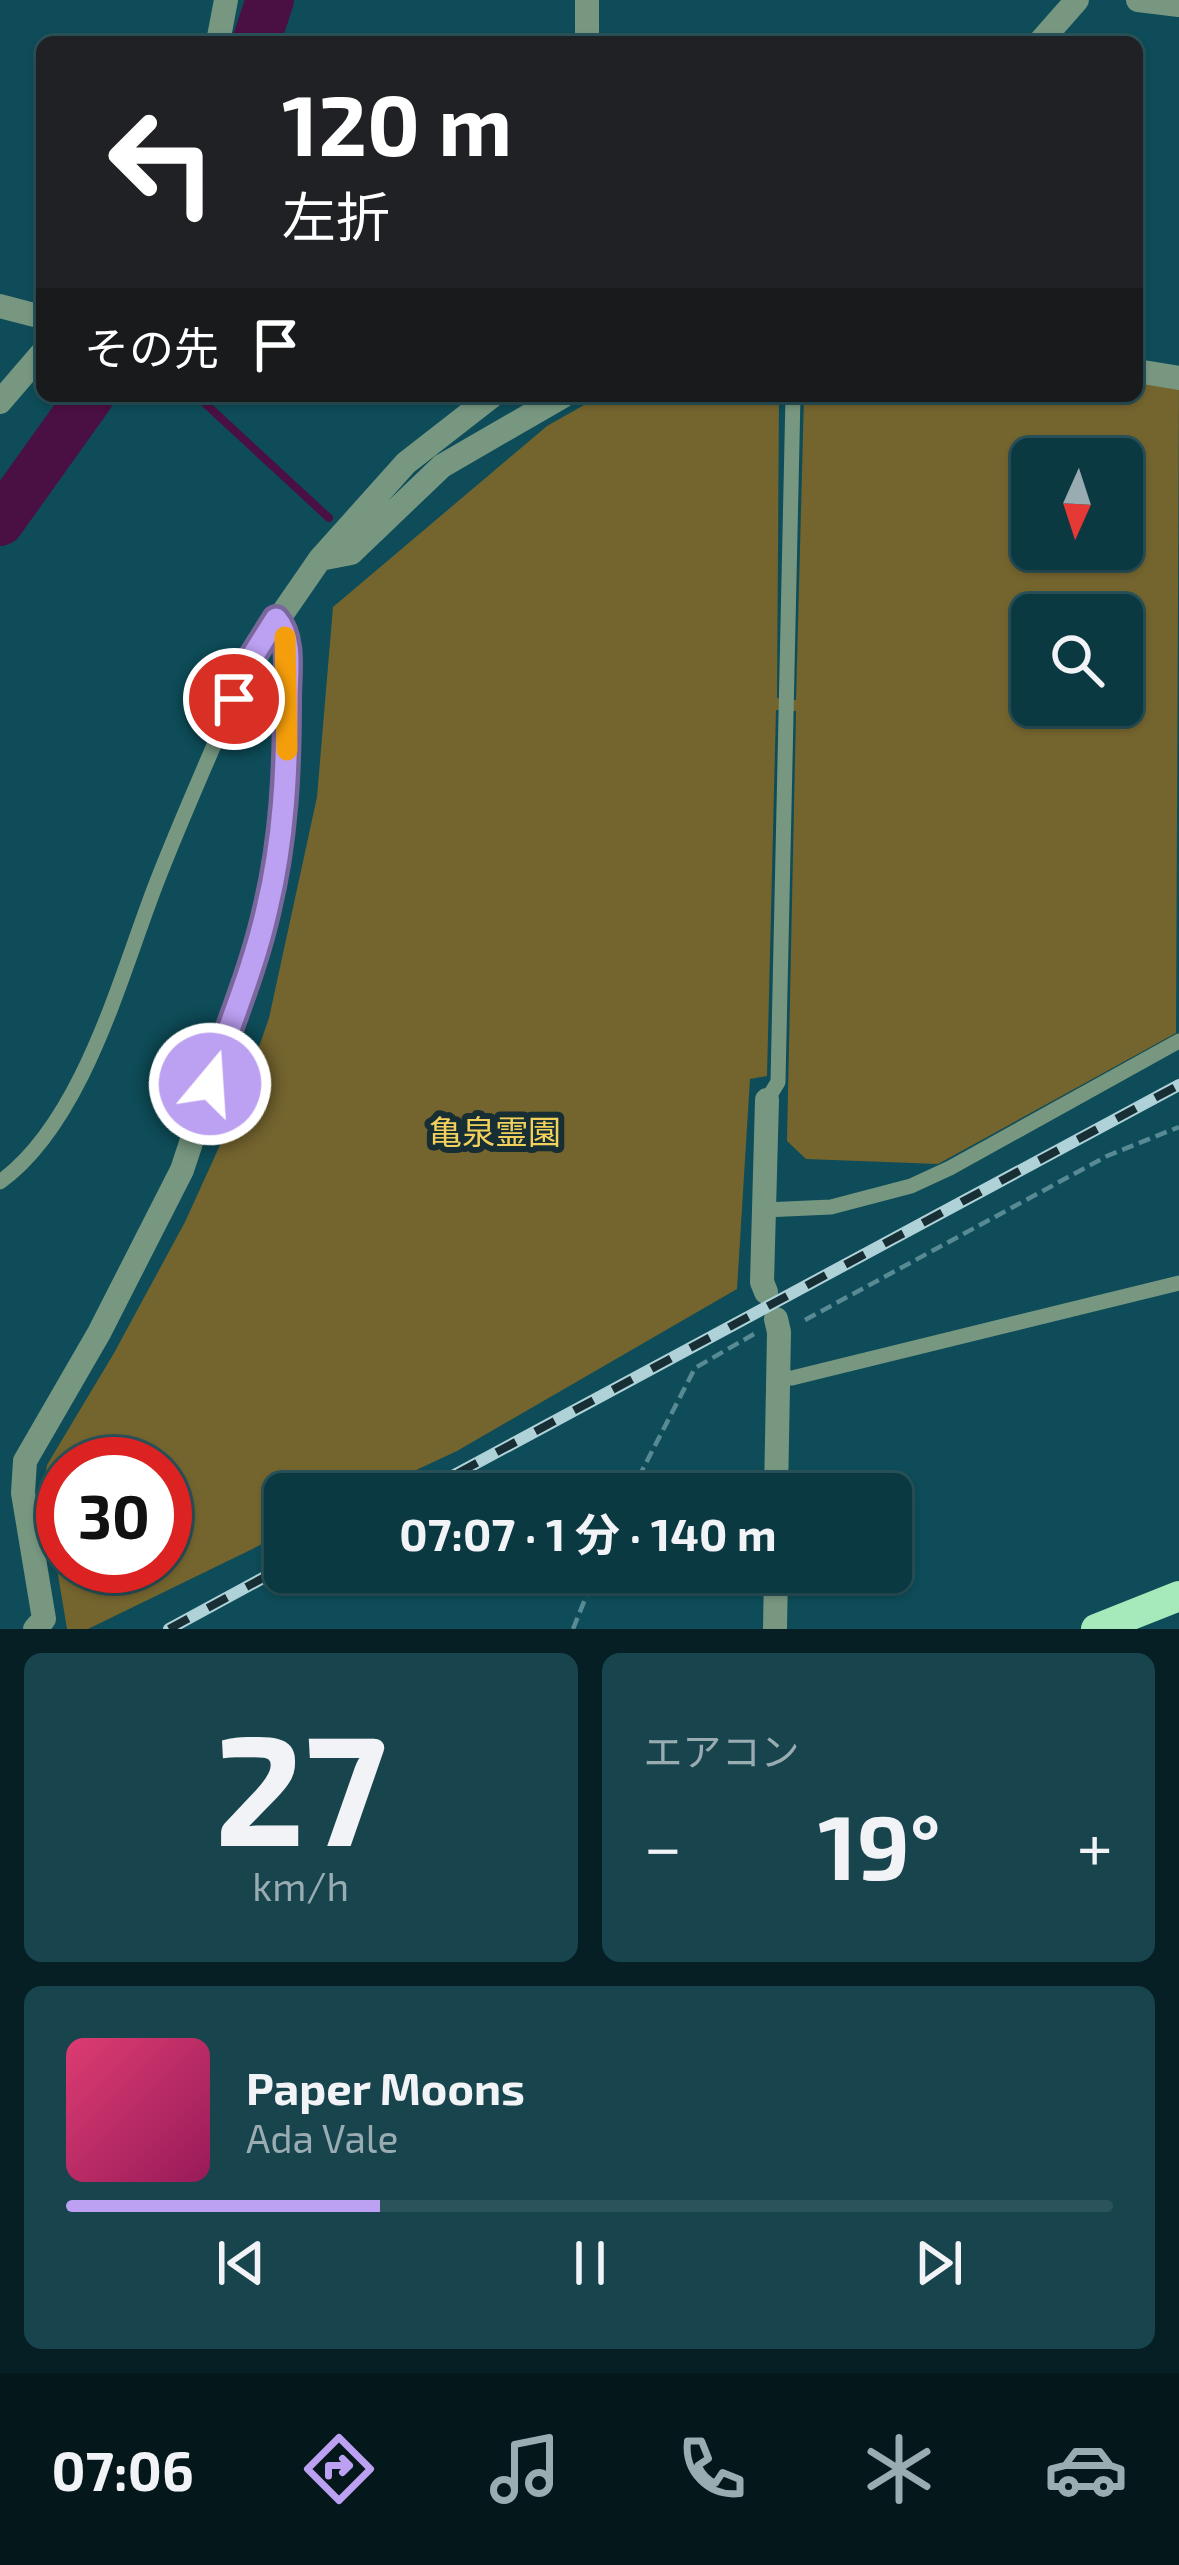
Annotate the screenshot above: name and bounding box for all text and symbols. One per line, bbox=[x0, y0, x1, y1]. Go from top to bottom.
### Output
text: 120 m bbox=[282, 72, 512, 173]
icon: left bbox=[84, 84, 240, 240]
text: 左折 bbox=[282, 183, 390, 248]
icon: arrive bbox=[243, 312, 309, 378]
text: その先 bbox=[84, 320, 219, 374]
north arrow bbox=[1011, 438, 1143, 570]
map controls bbox=[1011, 438, 1143, 726]
button: search bbox=[1011, 594, 1143, 726]
pin bbox=[183, 648, 285, 750]
icon: arrive bbox=[201, 666, 267, 732]
position arrow bbox=[147, 1021, 273, 1147]
park label: 亀泉霊園 bbox=[429, 1111, 561, 1151]
speed limit sign: 30 bbox=[36, 1437, 192, 1593]
text: 07:07 · 1 分 · 140 m bbox=[399, 1506, 777, 1560]
text: 27 bbox=[214, 1690, 387, 1877]
text: エアコン bbox=[644, 1727, 800, 1774]
text: 19° bbox=[818, 1790, 941, 1898]
text: − bbox=[644, 1805, 682, 1884]
text: + bbox=[1077, 1805, 1113, 1884]
text: km/h bbox=[252, 1862, 349, 1909]
text: Paper Moons bbox=[246, 2060, 525, 2114]
text: Ada Vale bbox=[246, 2114, 398, 2161]
icon: previous bbox=[208, 2230, 274, 2296]
icon: pause bbox=[557, 2230, 623, 2296]
icon: next bbox=[906, 2230, 972, 2296]
icon: directions bbox=[297, 2427, 381, 2511]
icon: music bbox=[483, 2427, 567, 2511]
icon: phone bbox=[670, 2427, 754, 2511]
icon: climate bbox=[857, 2427, 941, 2511]
icon: car bbox=[1044, 2427, 1128, 2511]
text: 07:06 bbox=[51, 2437, 194, 2502]

